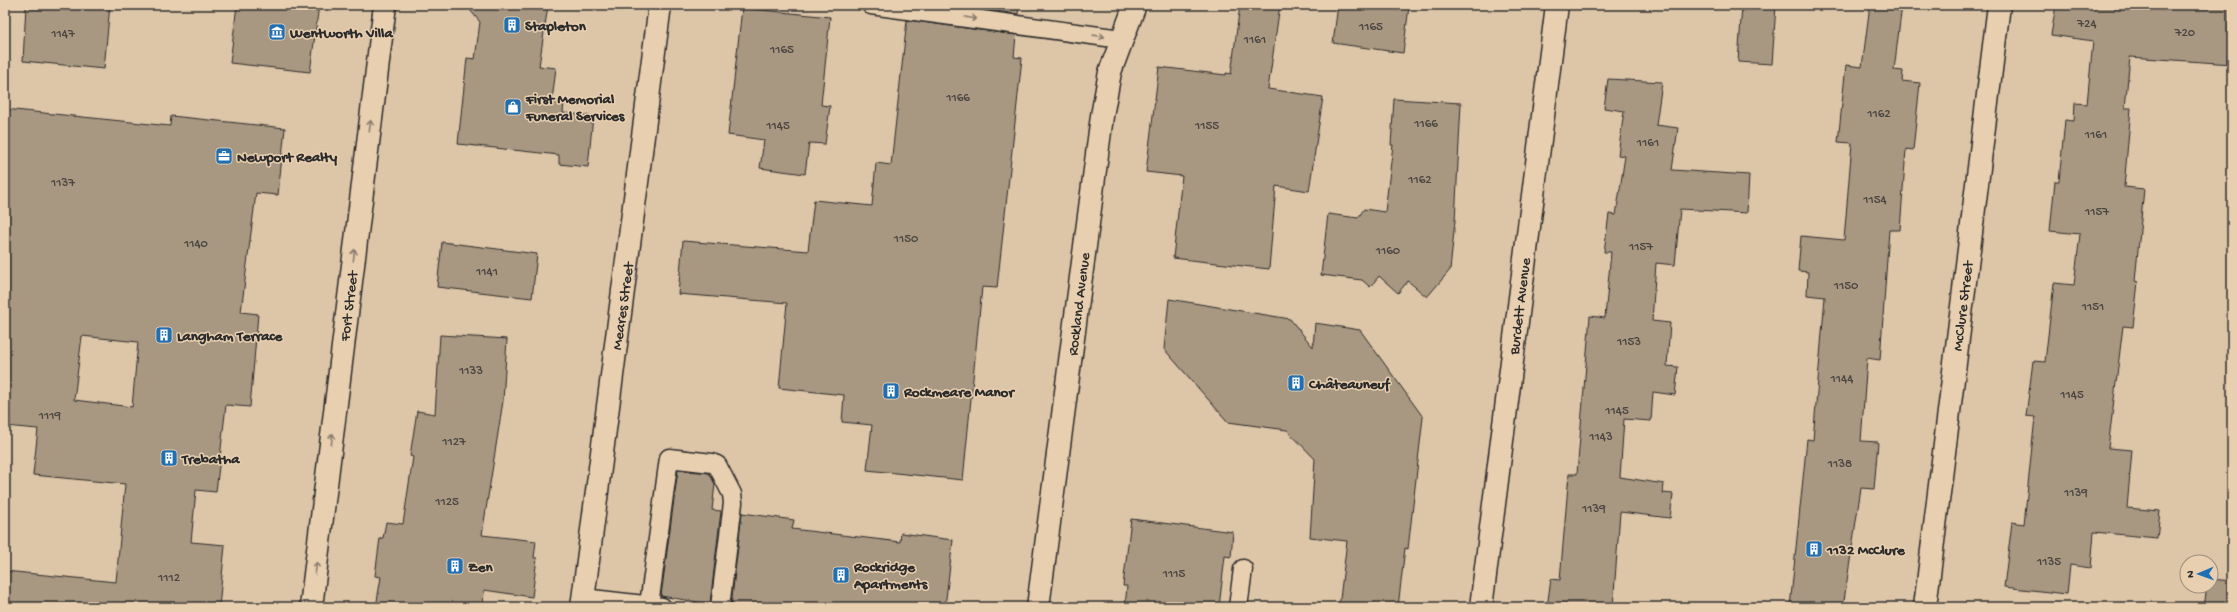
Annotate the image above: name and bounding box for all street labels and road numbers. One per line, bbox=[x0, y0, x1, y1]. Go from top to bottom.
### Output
street label: Rockland Avenue bbox=[1065, 251, 1095, 357]
street label: Burdett Avenue bbox=[1506, 257, 1536, 357]
street label: McClure Street bbox=[1950, 258, 1979, 352]
street label: Meares Street bbox=[609, 259, 639, 351]
street label: Fort Street bbox=[337, 268, 363, 343]

